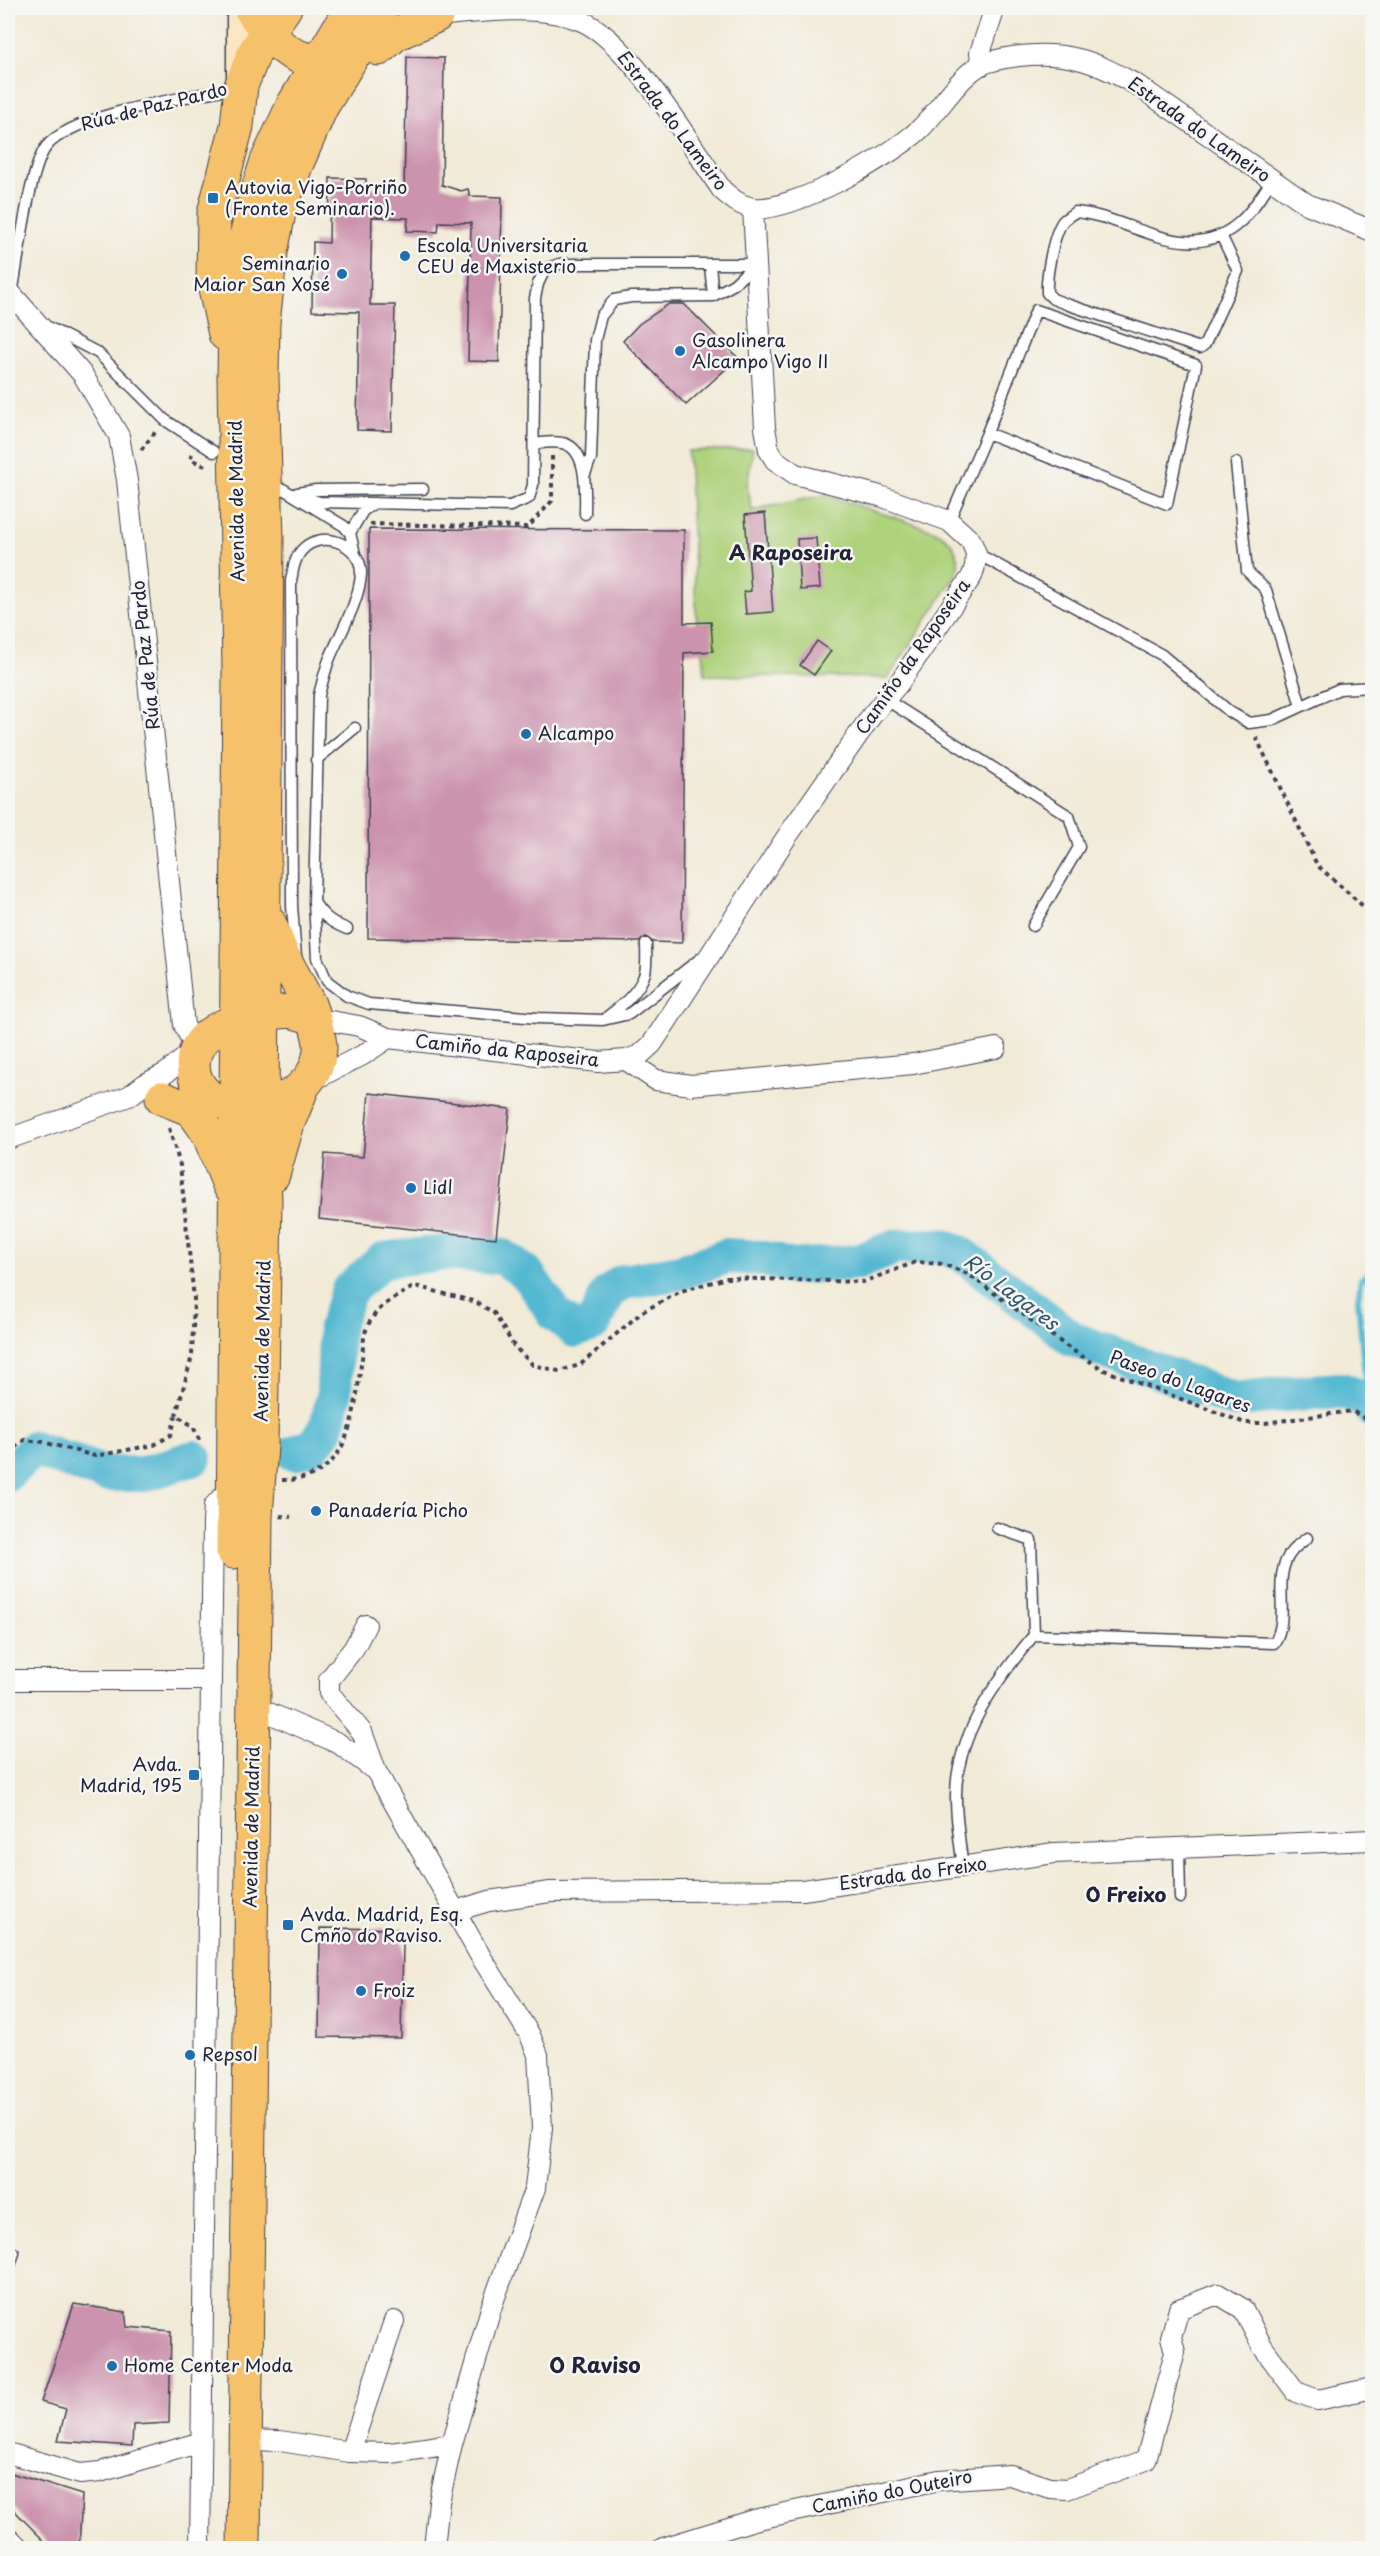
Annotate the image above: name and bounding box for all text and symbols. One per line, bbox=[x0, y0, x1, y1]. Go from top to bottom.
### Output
street label: Estrada do Lameiro bbox=[612, 45, 735, 196]
street label: Estrada do Lameiro bbox=[1123, 69, 1277, 188]
street label: Rúa de Paz Pardo bbox=[78, 74, 230, 137]
place label: Autovia Vigo-Porriño (Fronte Seminario). bbox=[225, 173, 407, 221]
marker: Autovia Vigo-Porriño (Fronte Seminario). bbox=[206, 191, 220, 205]
place label: Escola Universitaria CEU de Maxisterio bbox=[417, 231, 589, 279]
place label: Seminario Maior San Xosé bbox=[193, 249, 330, 297]
marker: Escola Universitaria CEU de Maxisterio bbox=[398, 249, 412, 263]
marker: Seminario Maior San Xosé bbox=[335, 267, 349, 281]
place label: Gasolinera Alcampo Vigo II bbox=[692, 326, 828, 374]
marker: Gasolinera Alcampo Vigo II bbox=[673, 344, 687, 358]
street label: Avenida de Madrid bbox=[221, 420, 250, 582]
district label: A Raposeira bbox=[729, 537, 853, 567]
street label: Camiño da Raposeira bbox=[848, 572, 976, 740]
street label: Rúa de Paz Pardo bbox=[123, 579, 166, 731]
place label: Alcampo bbox=[538, 719, 614, 746]
marker: Alcampo bbox=[519, 727, 533, 741]
street label: Camiño da Raposeira bbox=[414, 1026, 601, 1073]
place label: Lidl bbox=[423, 1173, 453, 1200]
marker: Lidl bbox=[404, 1181, 418, 1195]
water label: Río Lagares bbox=[958, 1246, 1067, 1338]
street label: Avenida de Madrid bbox=[247, 1260, 276, 1422]
street label: Paseo do Lagares bbox=[1106, 1343, 1255, 1419]
place label: Panadería Picho bbox=[328, 1496, 468, 1523]
marker: Panadería Picho bbox=[309, 1504, 323, 1518]
street label: Avenida de Madrid bbox=[236, 1746, 265, 1908]
place label: Avda. Madrid, 195 bbox=[80, 1750, 182, 1798]
marker: Avda. Madrid, 195 bbox=[187, 1768, 201, 1782]
street label: Estrada do Freixo bbox=[837, 1849, 988, 1896]
district label: O Freixo bbox=[1086, 1879, 1167, 1909]
place label: Avda. Madrid, Esq. Cmño do Raviso. bbox=[300, 1900, 464, 1948]
marker: Avda. Madrid, Esq. Cmño do Raviso. bbox=[281, 1918, 295, 1932]
place label: Froiz bbox=[373, 1976, 415, 2003]
marker: Froiz bbox=[354, 1984, 368, 1998]
place label: Repsol bbox=[202, 2040, 258, 2067]
marker: Repsol bbox=[183, 2048, 197, 2062]
district label: O Raviso bbox=[549, 2348, 641, 2380]
place label: Home Center Moda bbox=[124, 2351, 293, 2378]
marker: Home Center Moda bbox=[105, 2359, 119, 2373]
street label: Camiño do Outeiro bbox=[809, 2462, 974, 2519]

